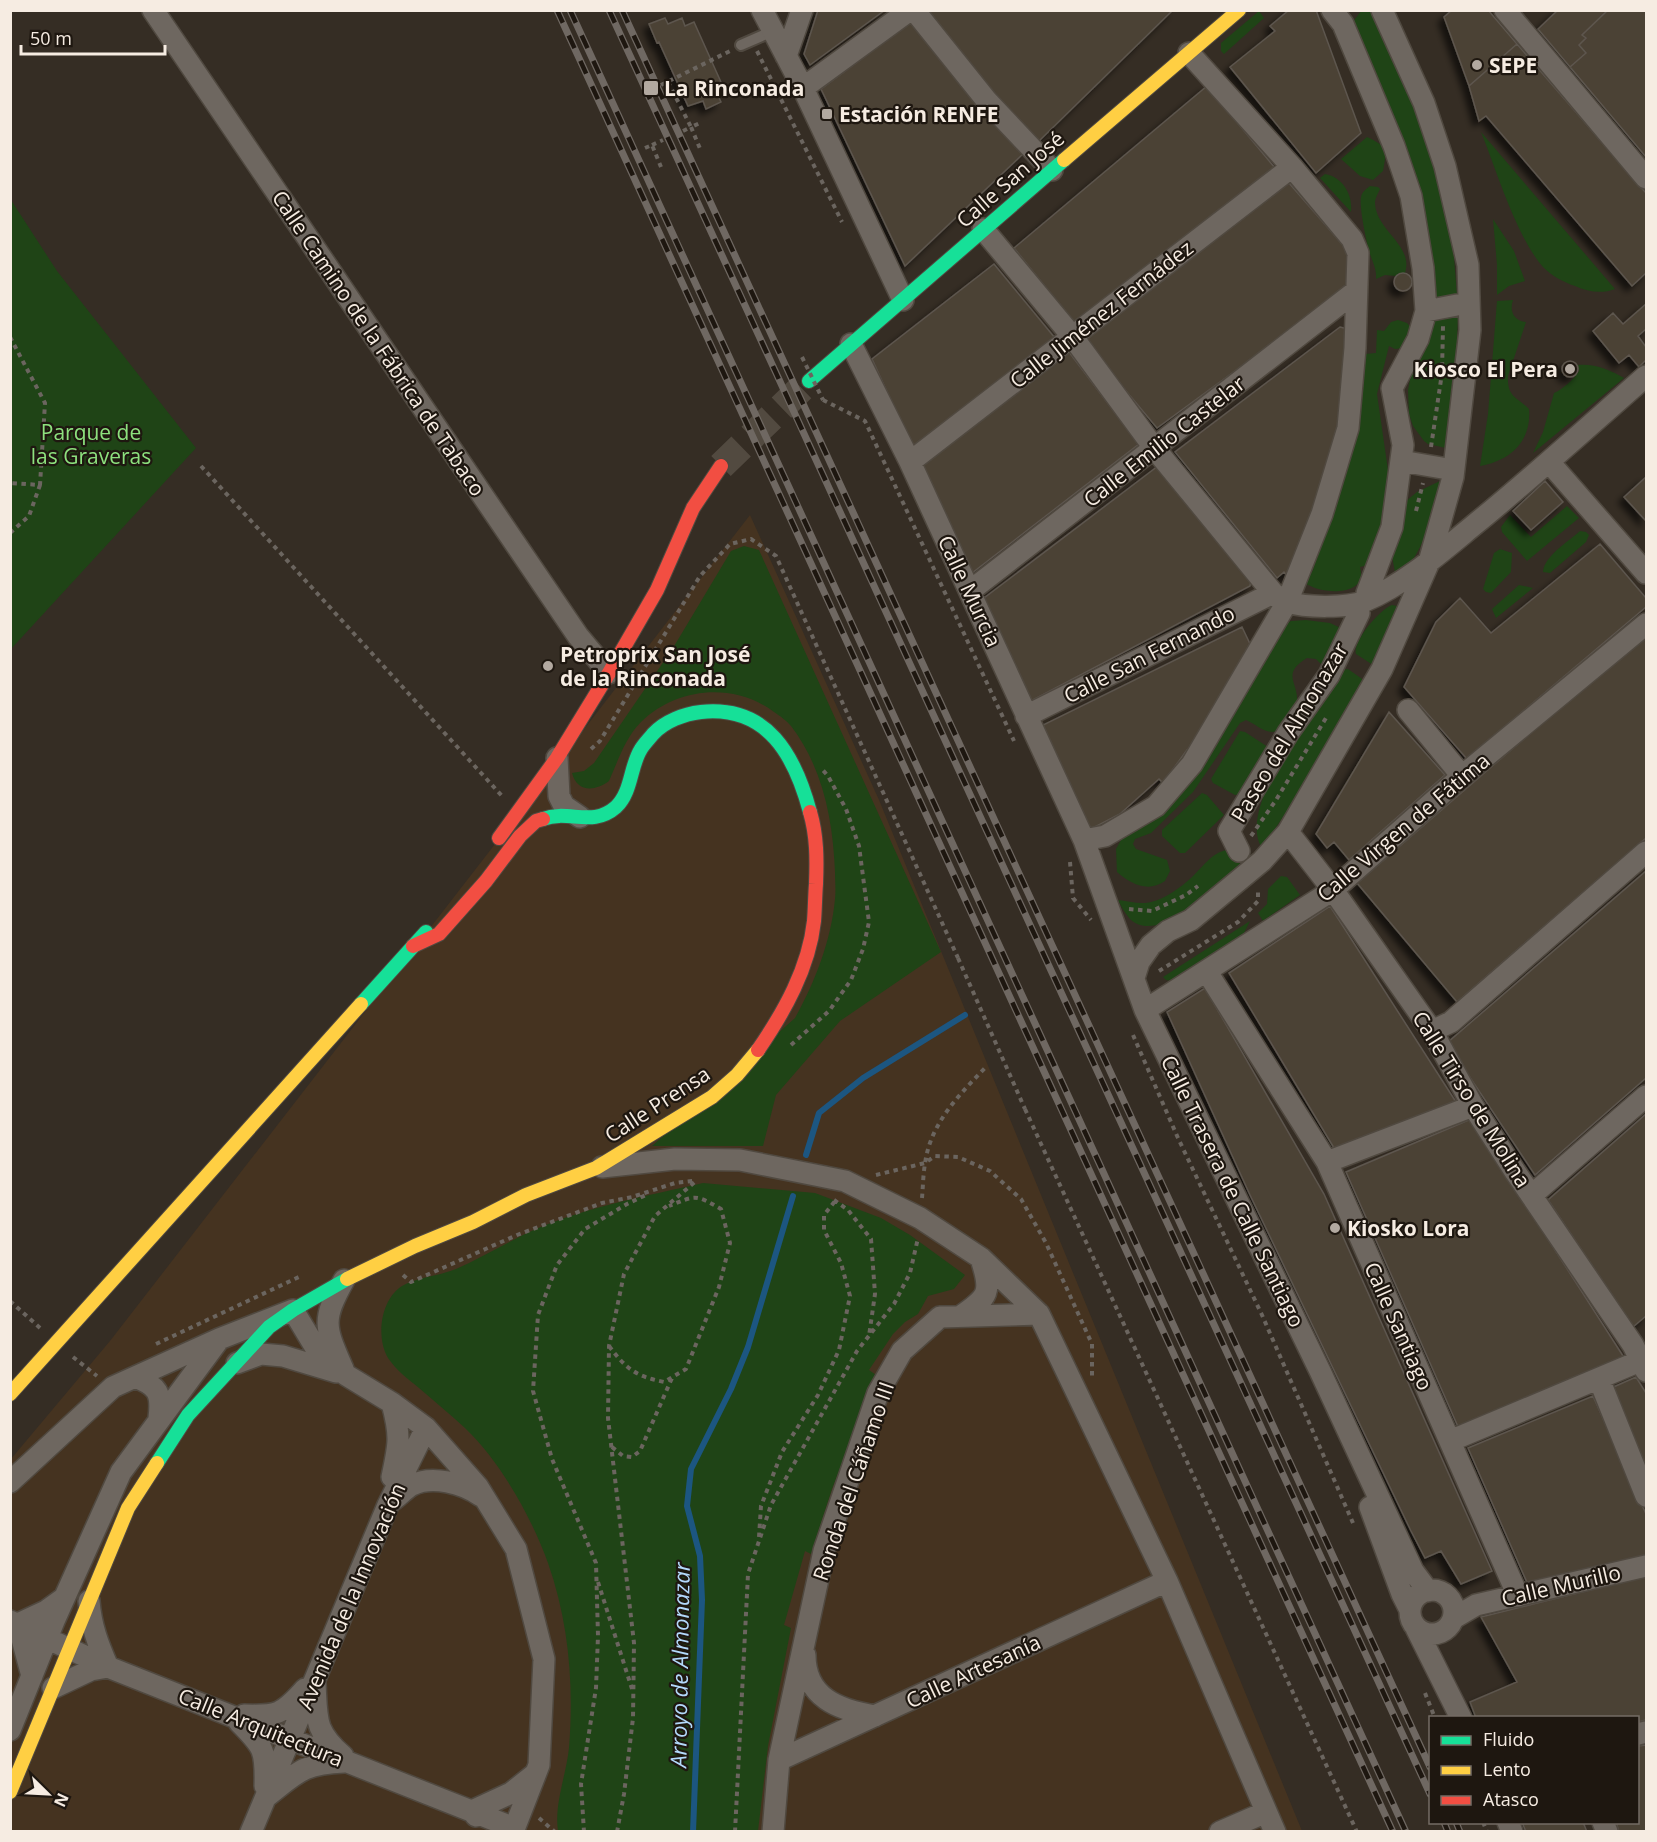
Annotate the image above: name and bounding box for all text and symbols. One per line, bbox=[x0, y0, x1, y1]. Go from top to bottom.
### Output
scale bar bbox=[21, 18, 165, 56]
text: 50 m bbox=[30, 26, 72, 50]
place label: SEPE bbox=[1489, 51, 1537, 79]
marker: SEPE bbox=[1470, 58, 1484, 72]
place label: La Rinconada bbox=[664, 74, 804, 102]
marker: La Rinconada bbox=[642, 79, 660, 97]
place label: Estación RENFE bbox=[839, 100, 998, 128]
marker: Estación RENFE bbox=[820, 107, 834, 121]
street label: Calle San José bbox=[950, 124, 1070, 234]
street label: Calle Camino de la Fábrica de Tabaco bbox=[266, 185, 492, 501]
street label: Calle Jiménez Fernádez bbox=[1004, 234, 1198, 394]
place label: Kiosco El Pera bbox=[1414, 355, 1558, 383]
marker: Kiosco El Pera bbox=[1563, 362, 1577, 376]
street label: Calle Emilio Castelar bbox=[1078, 369, 1251, 513]
park label: Parque de las Graveras bbox=[31, 418, 151, 470]
street label: Calle Murcia bbox=[932, 531, 1008, 651]
street label: Calle San Fernando bbox=[1059, 599, 1239, 709]
street label: Paseo del Almonazar bbox=[1224, 637, 1354, 827]
place label: Petroprix San José de la Rinconada bbox=[560, 640, 750, 692]
marker: Petroprix San José de la Rinconada bbox=[541, 659, 555, 673]
street label: Calle Virgen de Fátima bbox=[1311, 746, 1495, 908]
street label: Calle Tirso de Molina bbox=[1406, 1005, 1538, 1193]
street label: Calle Trasera de Calle Santiago bbox=[1155, 1050, 1311, 1332]
street label: Calle Prensa bbox=[599, 1059, 715, 1149]
place label: Kiosko Lora bbox=[1347, 1214, 1469, 1242]
marker: Kiosko Lora bbox=[1328, 1221, 1342, 1235]
street label: Calle Santiago bbox=[1358, 1258, 1440, 1394]
street label: Ronda del Cáñamo III bbox=[806, 1378, 900, 1584]
street label: Avenida de la Innovación bbox=[291, 1478, 411, 1714]
street label: Calle Murillo bbox=[1499, 1558, 1623, 1612]
water label: Arroyo de Almonazar bbox=[662, 1561, 696, 1770]
street label: Calle Artesanía bbox=[901, 1628, 1045, 1714]
street label: Calle Arquitectura bbox=[174, 1681, 348, 1773]
legend bbox=[1429, 1716, 1639, 1824]
text: Fluido bbox=[1483, 1727, 1534, 1751]
text: Lento bbox=[1483, 1757, 1531, 1781]
north arrow bbox=[18, 1764, 78, 1824]
text: Atasco bbox=[1483, 1787, 1539, 1811]
text: N bbox=[49, 1790, 74, 1811]

